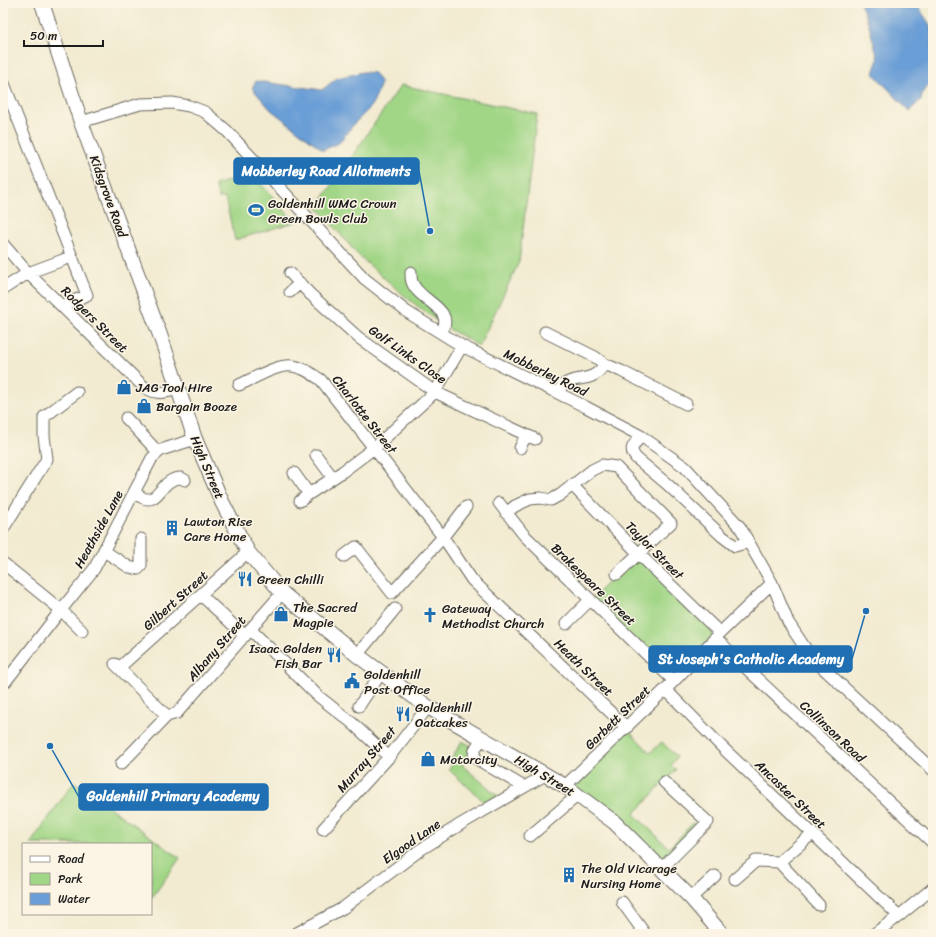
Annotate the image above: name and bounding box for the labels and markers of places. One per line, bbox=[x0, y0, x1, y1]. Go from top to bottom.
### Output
callout: Mobberley Road Allotments bbox=[234, 158, 419, 184]
place label: Goldenhill WMC Crown Green Bowls Club bbox=[268, 192, 397, 230]
sports icon: Goldenhill WMC Crown Green Bowls Club bbox=[247, 201, 265, 219]
place label: JAG Tool Hire bbox=[135, 376, 213, 399]
shop icon: JAG Tool Hire bbox=[115, 378, 133, 396]
place label: Bargain Booze bbox=[156, 395, 237, 418]
shop icon: Bargain Booze bbox=[135, 397, 153, 415]
place label: Lawton Rise Care Home bbox=[184, 510, 253, 548]
building icon: Lawton Rise Care Home bbox=[163, 519, 181, 537]
place label: Green Chilli bbox=[257, 568, 324, 591]
restaurant icon: Green Chilli bbox=[236, 570, 254, 588]
place label: The Sacred Magpie bbox=[293, 596, 358, 634]
place label: Gateway Methodist Church bbox=[442, 597, 545, 635]
shop icon: The Sacred Magpie bbox=[272, 605, 290, 623]
church icon: Gateway Methodist Church bbox=[421, 606, 439, 624]
place label: Isaac Golden Fish Bar bbox=[248, 637, 323, 675]
restaurant icon: Isaac Golden Fish Bar bbox=[325, 646, 343, 664]
callout: St Joseph's Catholic Academy bbox=[649, 646, 852, 672]
place label: Goldenhill Post Office bbox=[364, 663, 431, 701]
public building icon: Goldenhill Post Office bbox=[343, 672, 361, 690]
place label: Goldenhill Oatcakes bbox=[415, 696, 472, 734]
restaurant icon: Goldenhill Oatcakes bbox=[394, 705, 412, 723]
place label: Motorcity bbox=[440, 748, 498, 771]
shop icon: Motorcity bbox=[419, 750, 437, 768]
callout: Goldenhill Primary Academy bbox=[79, 784, 268, 810]
place label: The Old Vicarage Nursing Home bbox=[581, 857, 677, 895]
building icon: The Old Vicarage Nursing Home bbox=[560, 866, 578, 884]

